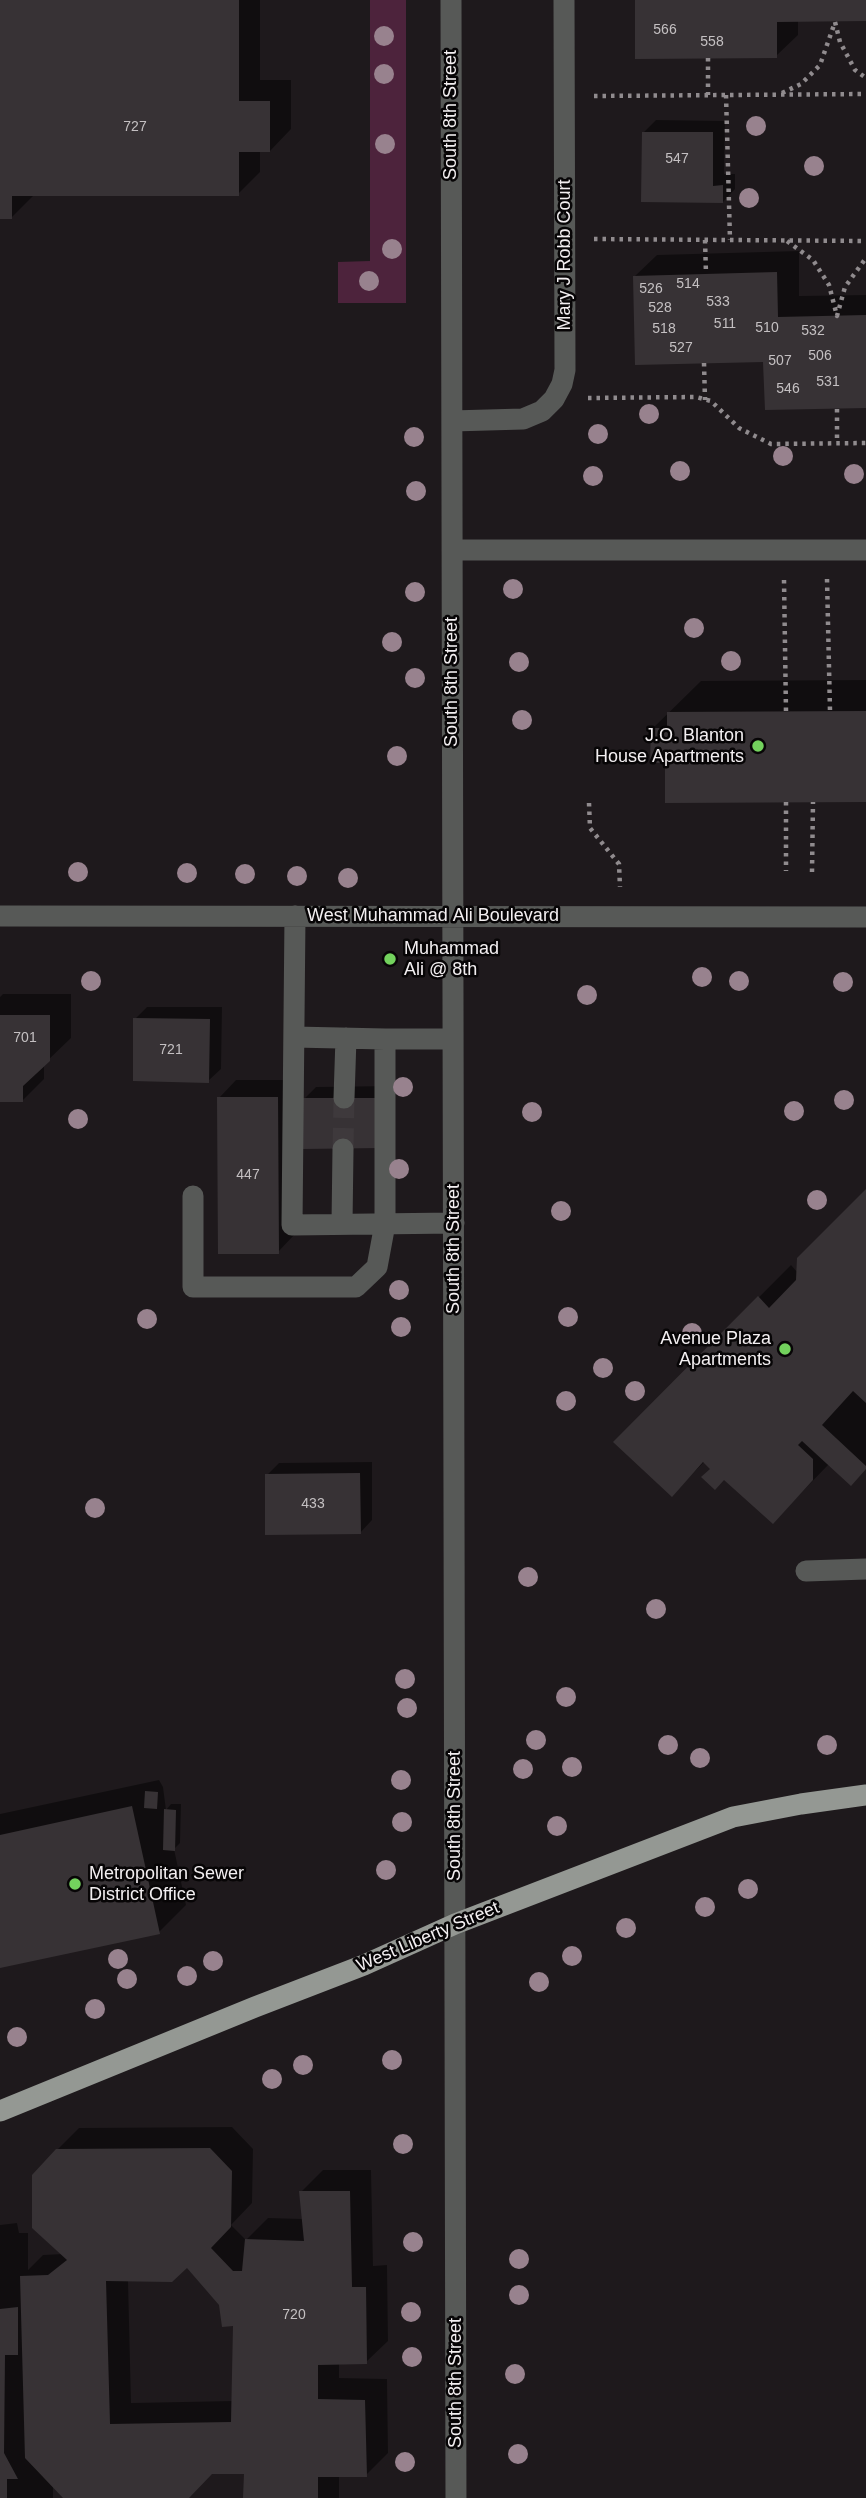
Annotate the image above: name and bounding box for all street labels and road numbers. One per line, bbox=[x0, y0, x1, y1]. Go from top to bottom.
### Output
street label: South 8th Street bbox=[440, 50, 462, 180]
street label: Mary J Robb Court bbox=[554, 179, 576, 331]
street label: South 8th Street bbox=[441, 617, 463, 747]
street label: West Muhammad Ali Boulevard bbox=[307, 905, 559, 927]
street label: South 8th Street bbox=[443, 1184, 465, 1314]
street label: South 8th Street bbox=[444, 1751, 466, 1881]
street label: West Liberty Street bbox=[353, 1897, 503, 1977]
street label: South 8th Street bbox=[445, 2318, 467, 2448]

